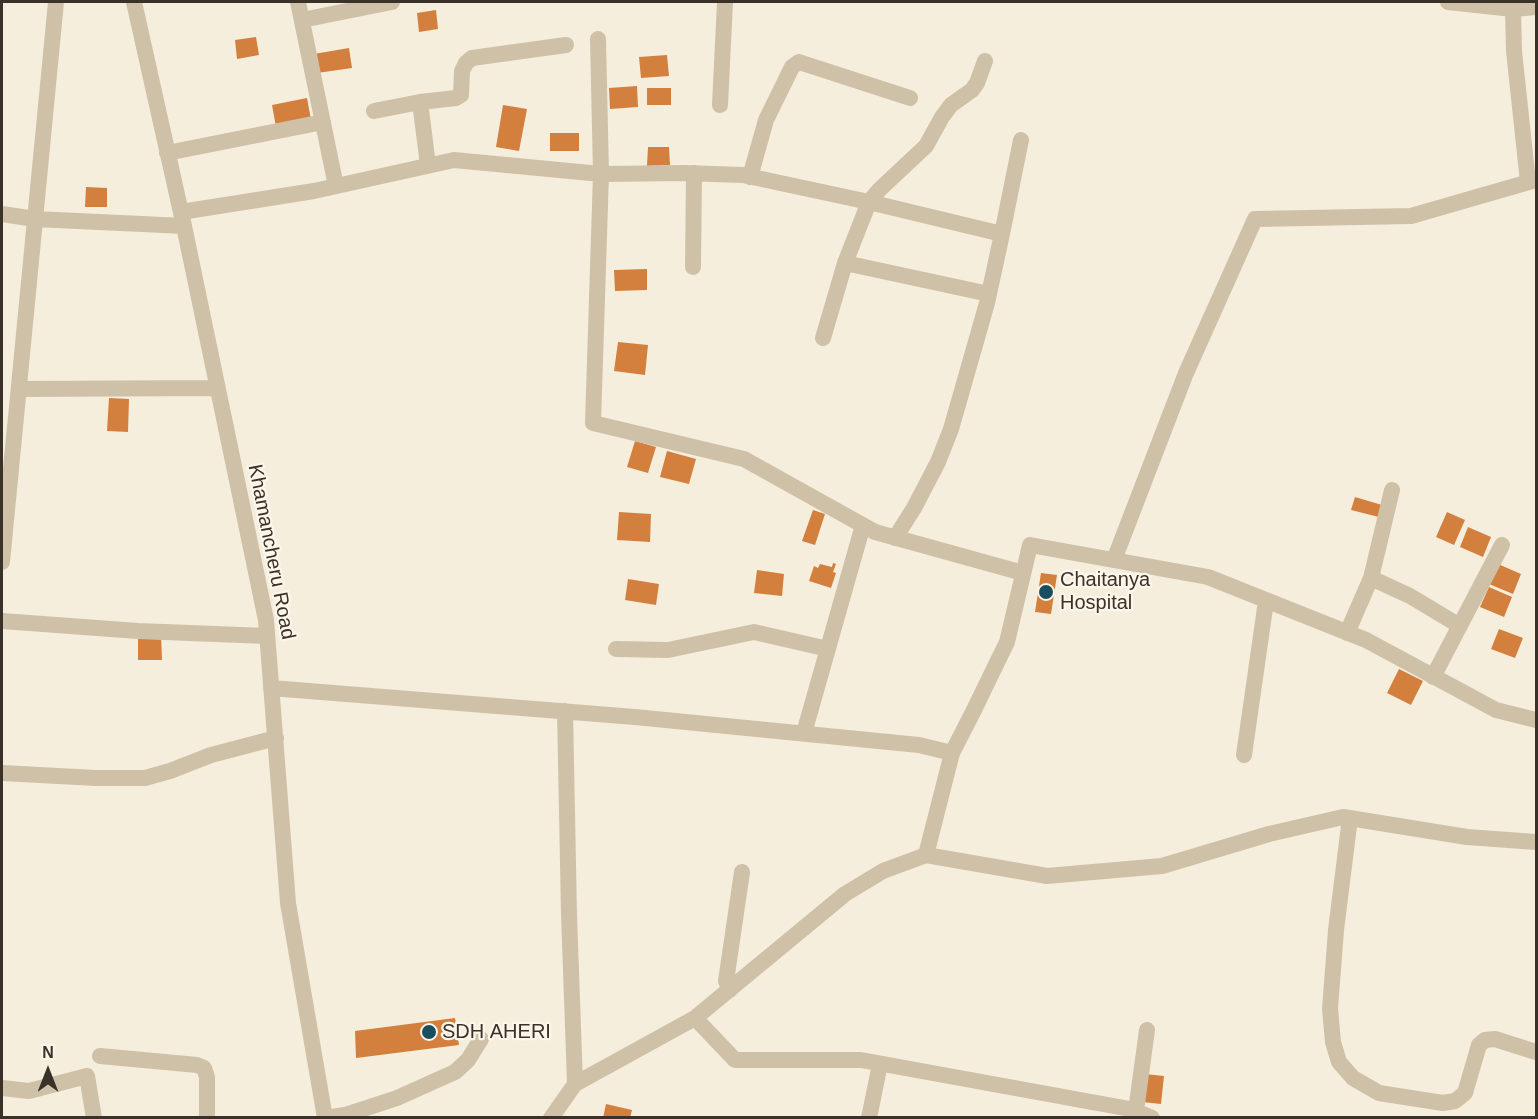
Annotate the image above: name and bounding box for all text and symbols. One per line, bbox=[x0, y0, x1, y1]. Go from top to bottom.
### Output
street label: Khamancheru Road bbox=[242, 462, 300, 642]
place label: Chaitanya Hospital bbox=[1060, 568, 1150, 615]
marker: Chaitanya Hospital bbox=[1037, 583, 1055, 601]
place label: SDH AHERI bbox=[442, 1020, 551, 1044]
marker: SDH AHERI bbox=[420, 1023, 438, 1041]
north arrow bbox=[18, 1041, 78, 1101]
text: N bbox=[42, 1044, 54, 1061]

